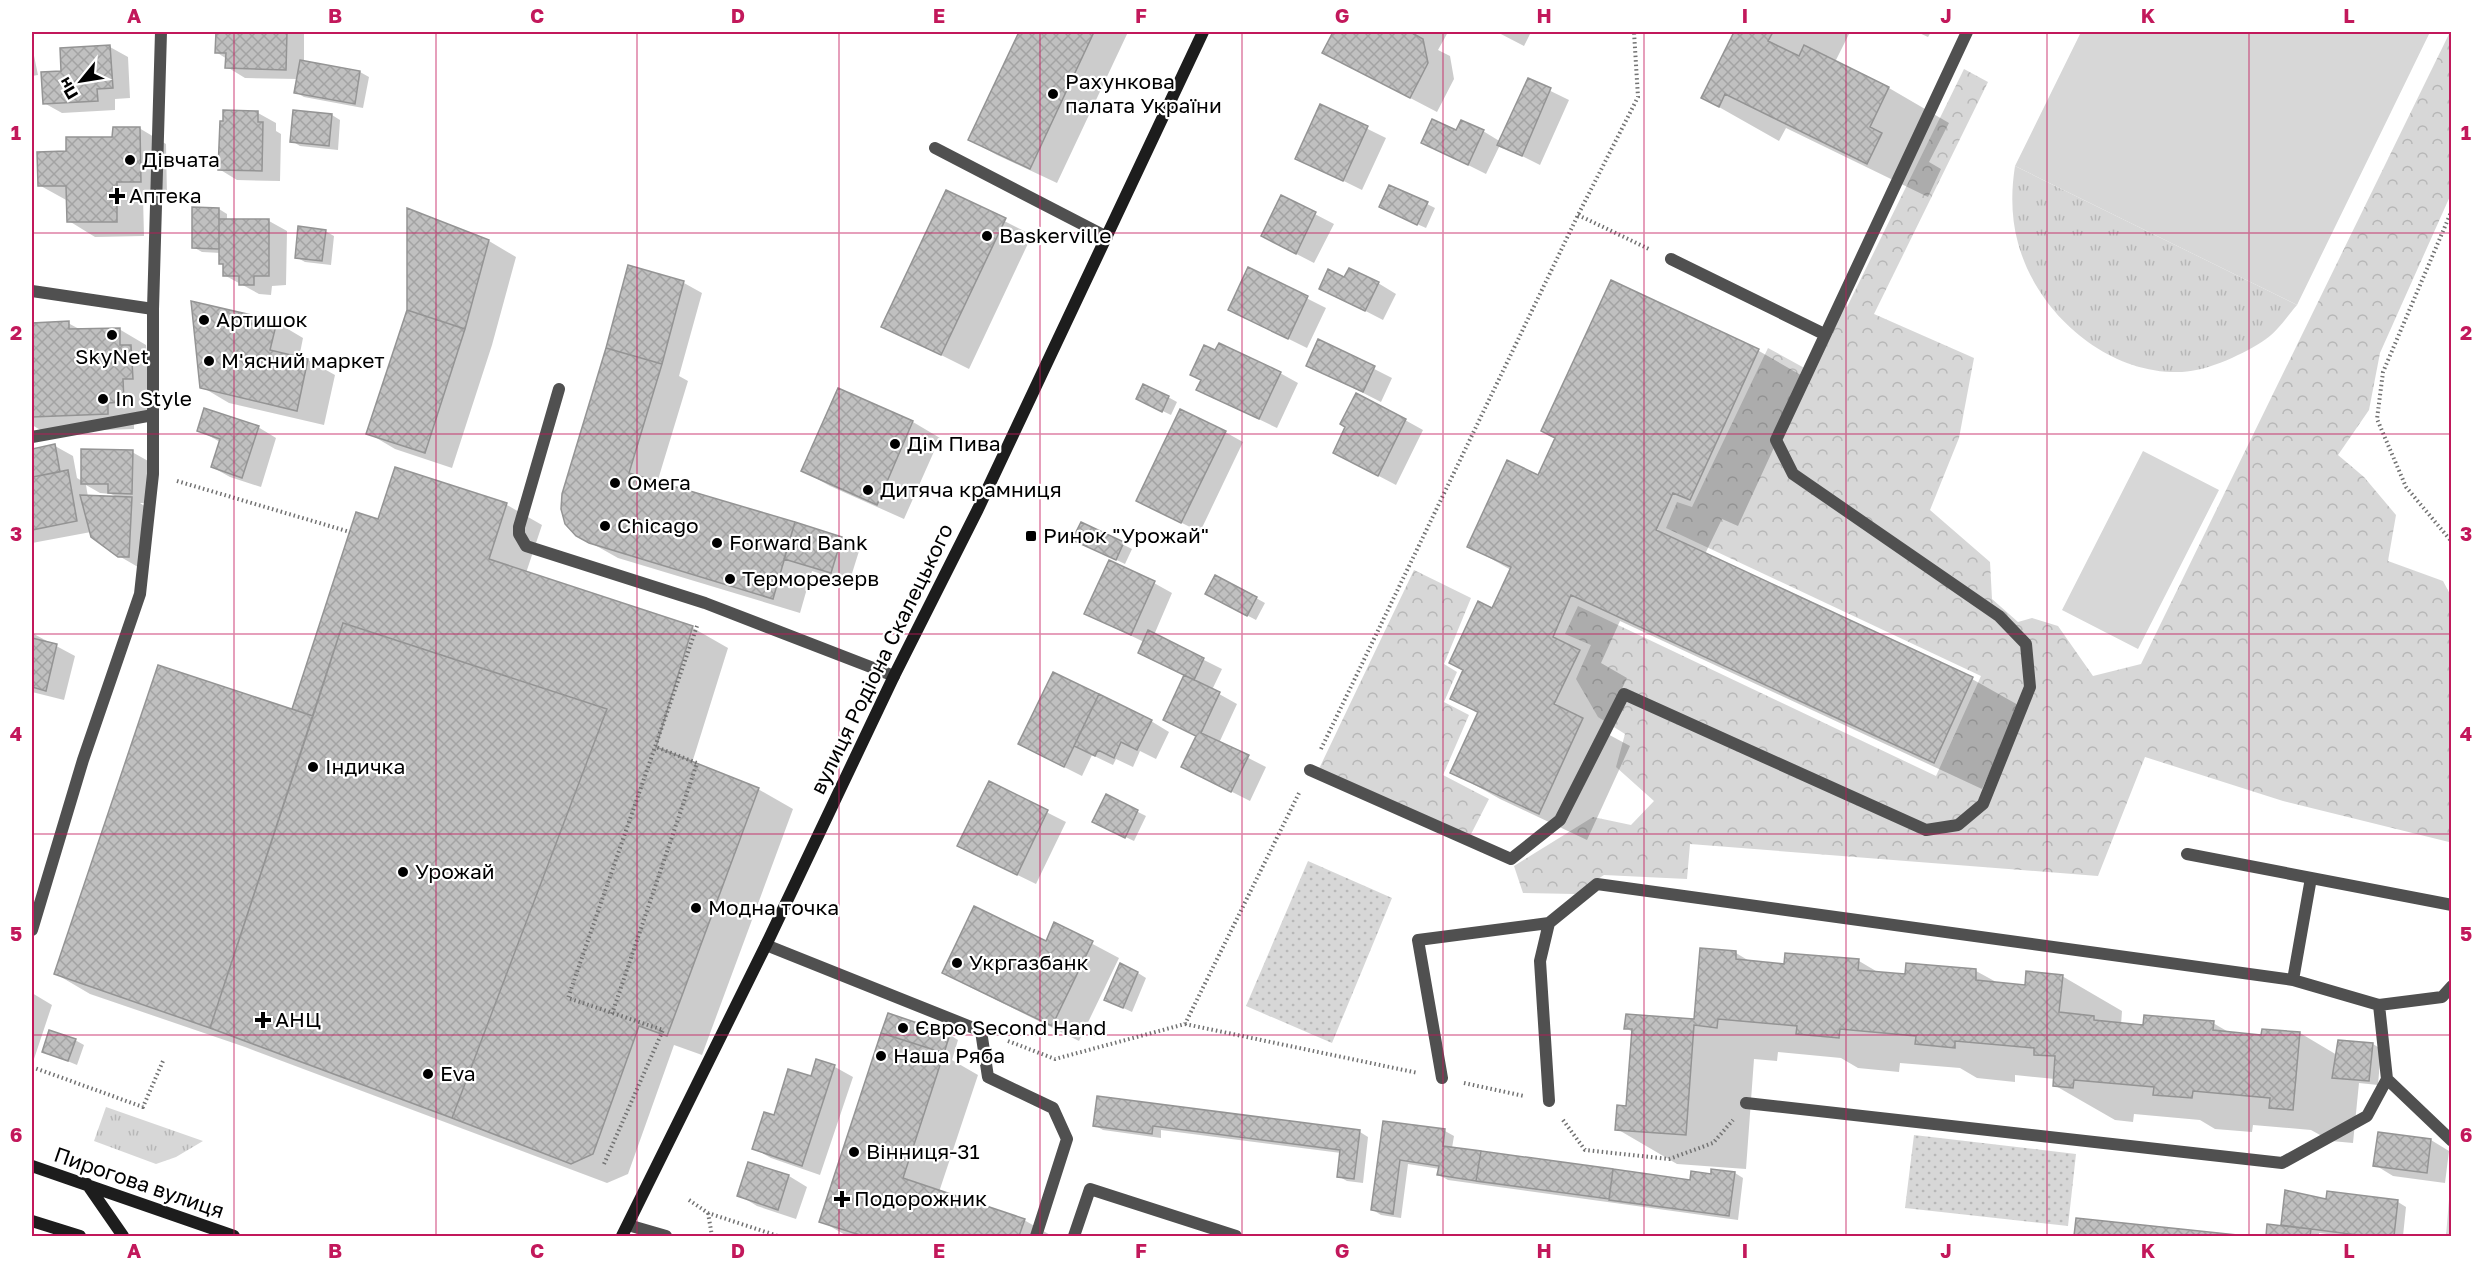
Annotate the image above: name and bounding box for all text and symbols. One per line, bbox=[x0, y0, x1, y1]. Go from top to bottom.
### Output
text: A bbox=[127, 3, 141, 27]
text: B bbox=[328, 3, 342, 27]
text: C bbox=[530, 3, 544, 27]
text: D bbox=[731, 3, 745, 27]
text: E bbox=[933, 3, 945, 27]
text: F bbox=[1135, 3, 1147, 27]
text: G bbox=[1335, 3, 1349, 27]
text: H bbox=[1536, 3, 1552, 27]
text: I bbox=[1742, 3, 1748, 27]
text: J bbox=[1940, 3, 1952, 27]
text: K bbox=[2141, 3, 2156, 27]
text: L bbox=[2343, 3, 2355, 27]
north arrow bbox=[51, 51, 111, 111]
place label: Рахункова палата України bbox=[1065, 68, 1222, 118]
text: Пн bbox=[54, 74, 82, 103]
marker: Рахункова палата України bbox=[1046, 87, 1060, 101]
text: 1 bbox=[11, 120, 21, 144]
text: 1 bbox=[2461, 120, 2471, 144]
place label: Дівчата bbox=[142, 146, 220, 172]
marker: Дівчата bbox=[123, 153, 137, 167]
place label: Аптека bbox=[129, 182, 202, 208]
marker: Аптека bbox=[110, 189, 124, 203]
place label: Baskerville bbox=[999, 222, 1111, 248]
marker: Baskerville bbox=[980, 229, 994, 243]
place label: Артишок bbox=[216, 306, 308, 332]
marker: Артишок bbox=[197, 313, 211, 327]
text: 2 bbox=[10, 320, 22, 344]
text: 2 bbox=[2460, 320, 2472, 344]
marker: SkyNet bbox=[105, 328, 119, 342]
place label: SkyNet bbox=[75, 343, 149, 369]
place label: М'ясний маркет bbox=[221, 347, 385, 373]
marker: М'ясний маркет bbox=[202, 354, 216, 368]
place label: In Style bbox=[115, 385, 192, 411]
marker: In Style bbox=[96, 392, 110, 406]
place label: Дім Пива bbox=[907, 430, 1001, 456]
marker: Дім Пива bbox=[888, 437, 902, 451]
place label: Омега bbox=[627, 469, 691, 495]
marker: Омега bbox=[608, 476, 622, 490]
place label: Дитяча крамниця bbox=[880, 476, 1062, 502]
marker: Дитяча крамниця bbox=[861, 483, 875, 497]
place label: Chicago bbox=[617, 512, 699, 538]
marker: Chicago bbox=[598, 519, 612, 533]
street label: вулиця Родіона Скалецького bbox=[804, 519, 958, 798]
text: 3 bbox=[10, 521, 22, 545]
text: 3 bbox=[2460, 521, 2472, 545]
place label: Ринок "Урожай" bbox=[1043, 522, 1209, 548]
place label: Forward Bank bbox=[729, 529, 868, 555]
marker: Ринок "Урожай" bbox=[1024, 529, 1038, 543]
marker: Forward Bank bbox=[710, 536, 724, 550]
place label: Терморезерв bbox=[742, 565, 879, 591]
marker: Терморезерв bbox=[723, 572, 737, 586]
text: 4 bbox=[10, 721, 22, 745]
text: 4 bbox=[2460, 721, 2472, 745]
place label: Індичка bbox=[325, 753, 405, 779]
marker: Індичка bbox=[306, 760, 320, 774]
place label: Урожай bbox=[415, 858, 495, 884]
marker: Урожай bbox=[396, 865, 410, 879]
place label: Модна точка bbox=[708, 894, 839, 920]
marker: Модна точка bbox=[689, 901, 703, 915]
text: 5 bbox=[10, 921, 22, 945]
text: 5 bbox=[2460, 921, 2472, 945]
place label: Укргазбанк bbox=[969, 949, 1089, 975]
marker: Укргазбанк bbox=[950, 956, 964, 970]
place label: АНЦ bbox=[275, 1006, 321, 1032]
marker: АНЦ bbox=[256, 1013, 270, 1027]
place label: Євро Second Hand bbox=[915, 1014, 1106, 1040]
marker: Євро Second Hand bbox=[896, 1021, 910, 1035]
place label: Наша Ряба bbox=[893, 1042, 1005, 1068]
marker: Наша Ряба bbox=[874, 1049, 888, 1063]
place label: Eva bbox=[440, 1060, 476, 1086]
marker: Eva bbox=[421, 1067, 435, 1081]
text: 6 bbox=[10, 1122, 22, 1146]
text: 6 bbox=[2460, 1122, 2472, 1146]
place label: Вінниця-31 bbox=[866, 1138, 980, 1164]
street label: Пирогова вулиця bbox=[51, 1141, 228, 1223]
marker: Вінниця-31 bbox=[847, 1145, 861, 1159]
place label: Подорожник bbox=[854, 1185, 987, 1211]
marker: Подорожник bbox=[835, 1192, 849, 1206]
text: A bbox=[127, 1238, 141, 1262]
text: B bbox=[328, 1238, 342, 1262]
text: C bbox=[530, 1238, 544, 1262]
text: D bbox=[731, 1238, 745, 1262]
text: E bbox=[933, 1238, 945, 1262]
text: F bbox=[1135, 1238, 1147, 1262]
text: G bbox=[1335, 1238, 1349, 1262]
text: H bbox=[1536, 1238, 1552, 1262]
text: I bbox=[1742, 1238, 1748, 1262]
text: J bbox=[1940, 1238, 1952, 1262]
text: K bbox=[2141, 1238, 2156, 1262]
text: L bbox=[2343, 1238, 2355, 1262]

